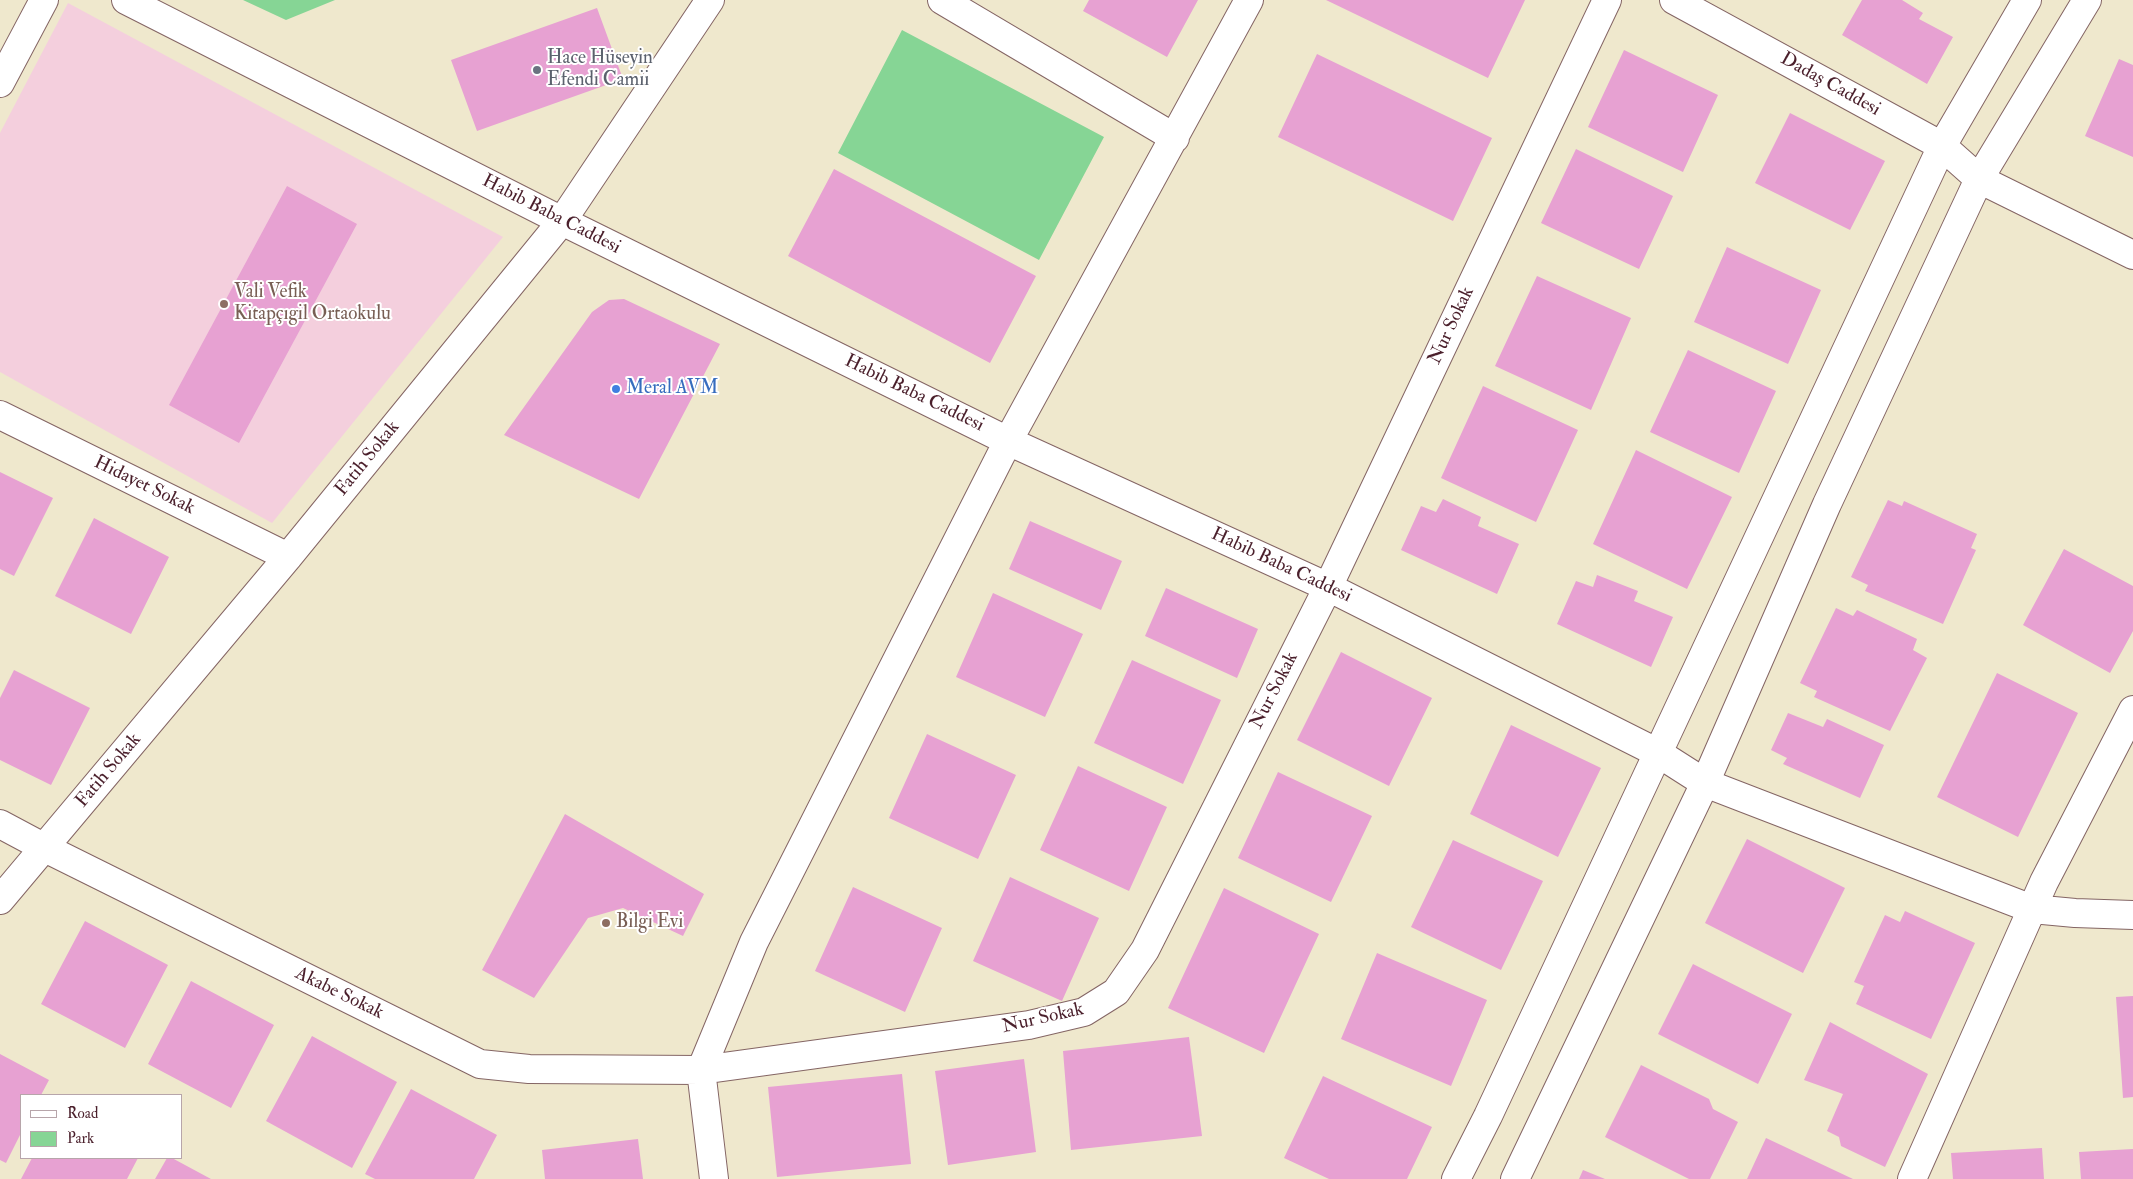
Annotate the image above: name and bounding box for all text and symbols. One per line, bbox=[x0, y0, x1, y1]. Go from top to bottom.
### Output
place label: Hace Hüseyin Efendi Camii bbox=[547, 48, 653, 92]
street label: Dadaş Caddesi bbox=[1776, 48, 1884, 122]
marker: Hace Hüseyin Efendi Camii bbox=[531, 64, 543, 76]
street label: Habib Baba Caddesi bbox=[478, 170, 624, 260]
place label: Vali Vefik Kitapçıgil Ortaokulu bbox=[234, 282, 391, 326]
street label: Nur Sokak bbox=[1424, 284, 1480, 368]
marker: Vali Vefik Kitapçıgil Ortaokulu bbox=[218, 298, 230, 310]
street label: Habib Baba Caddesi bbox=[841, 350, 987, 438]
place label: Meral AVM bbox=[626, 378, 718, 400]
marker: Meral AVM bbox=[610, 383, 622, 395]
street label: Fatih Sokak bbox=[331, 417, 405, 501]
street label: Hidayet Sokak bbox=[90, 452, 198, 520]
street label: Habib Baba Caddesi bbox=[1207, 524, 1355, 608]
street label: Nur Sokak bbox=[1246, 649, 1304, 733]
street label: Fatih Sokak bbox=[71, 729, 147, 813]
place label: Bilgi Evi bbox=[616, 912, 683, 934]
marker: Bilgi Evi bbox=[600, 917, 612, 929]
street label: Akabe Sokak bbox=[291, 963, 387, 1025]
street label: Nur Sokak bbox=[1000, 999, 1086, 1039]
legend bbox=[20, 1094, 182, 1159]
text: Road bbox=[67, 1104, 98, 1123]
text: Park bbox=[67, 1129, 94, 1148]

